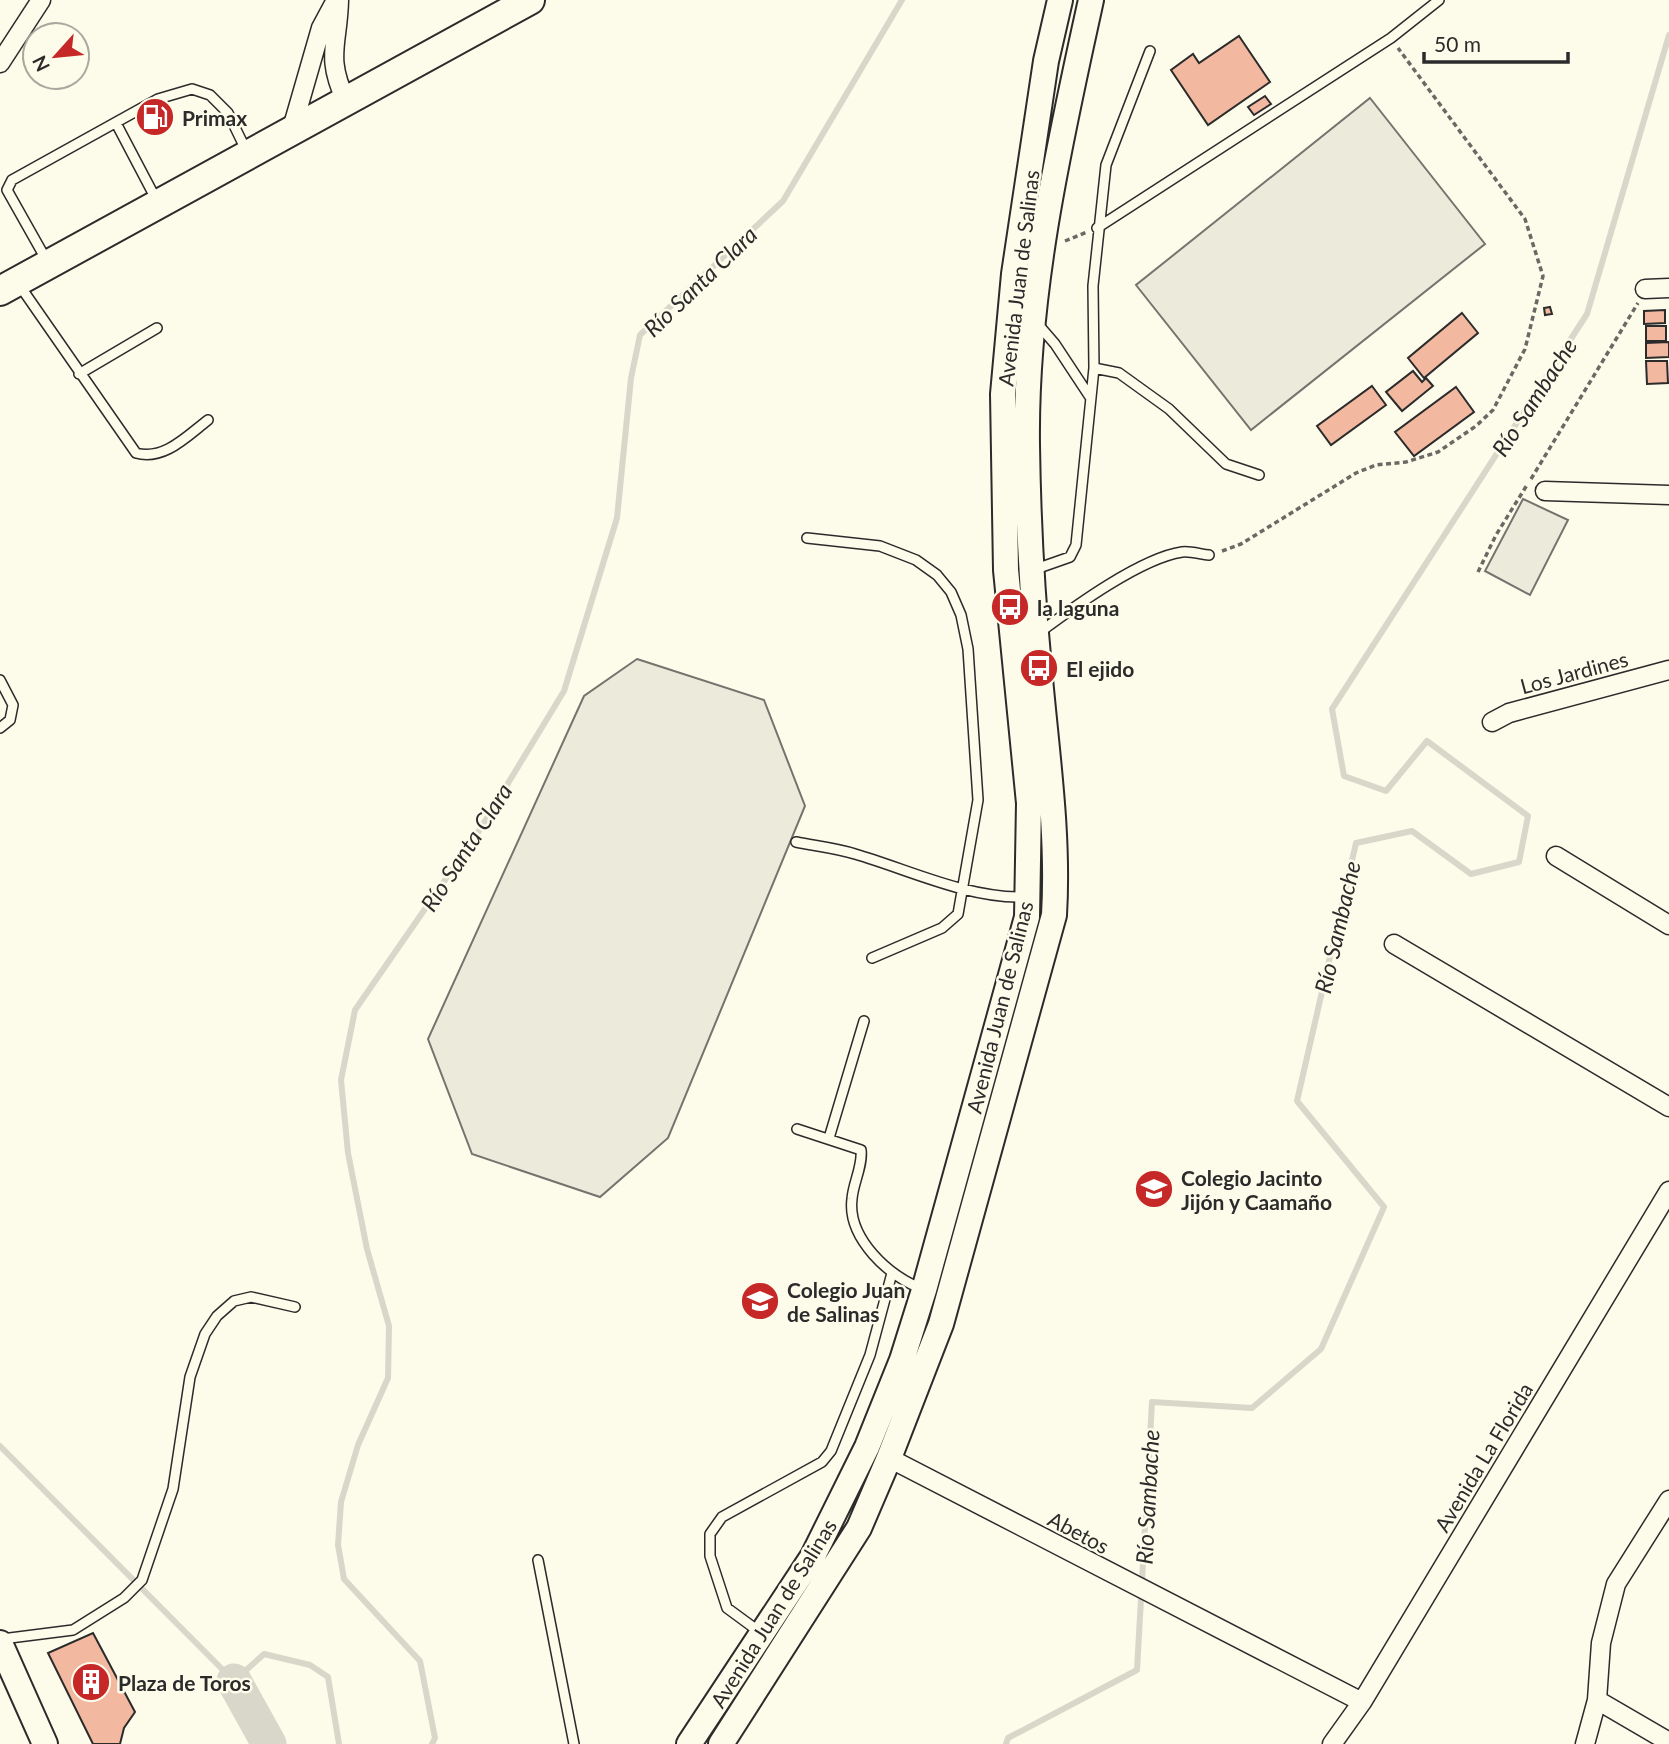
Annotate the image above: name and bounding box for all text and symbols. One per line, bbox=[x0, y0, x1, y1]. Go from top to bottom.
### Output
north arrow bbox=[21, 21, 91, 91]
scale bar bbox=[1424, 21, 1568, 65]
text: 50 m bbox=[1434, 31, 1481, 56]
text: N bbox=[27, 52, 54, 76]
fuel station icon: Primax bbox=[134, 96, 176, 138]
place label: Primax bbox=[182, 105, 247, 130]
street label: Avenida Juan de Salinas bbox=[992, 168, 1044, 388]
water label: Río Santa Clara bbox=[638, 220, 762, 342]
water label: Río Sambache bbox=[1486, 333, 1582, 461]
bus stop icon: la laguna bbox=[989, 586, 1031, 628]
place label: la laguna bbox=[1037, 595, 1119, 620]
street label: Los Jardines bbox=[1517, 646, 1631, 698]
bus stop icon: El ejido bbox=[1018, 647, 1060, 689]
place label: El ejido bbox=[1066, 656, 1134, 681]
water label: Río Santa Clara bbox=[414, 778, 518, 916]
water label: Río Sambache bbox=[1308, 858, 1366, 996]
street label: Avenida Juan de Salinas bbox=[961, 898, 1037, 1116]
place label: Colegio Jacinto Jijón y Caamaño bbox=[1181, 1165, 1332, 1214]
school or university icon: Colegio Jacinto Jijón y Caamaño bbox=[1133, 1168, 1175, 1210]
place label: Colegio Juan de Salinas bbox=[787, 1277, 905, 1326]
school or university icon: Colegio Juan de Salinas bbox=[739, 1280, 781, 1322]
street label: Avenida La Florida bbox=[1429, 1378, 1537, 1536]
water label: Río Sambache bbox=[1129, 1429, 1165, 1565]
street label: Abetos bbox=[1044, 1506, 1114, 1558]
street label: Avenida Juan de Salinas bbox=[705, 1514, 841, 1712]
building icon: Plaza de Toros bbox=[70, 1661, 112, 1703]
place label: Plaza de Toros bbox=[118, 1670, 251, 1695]

